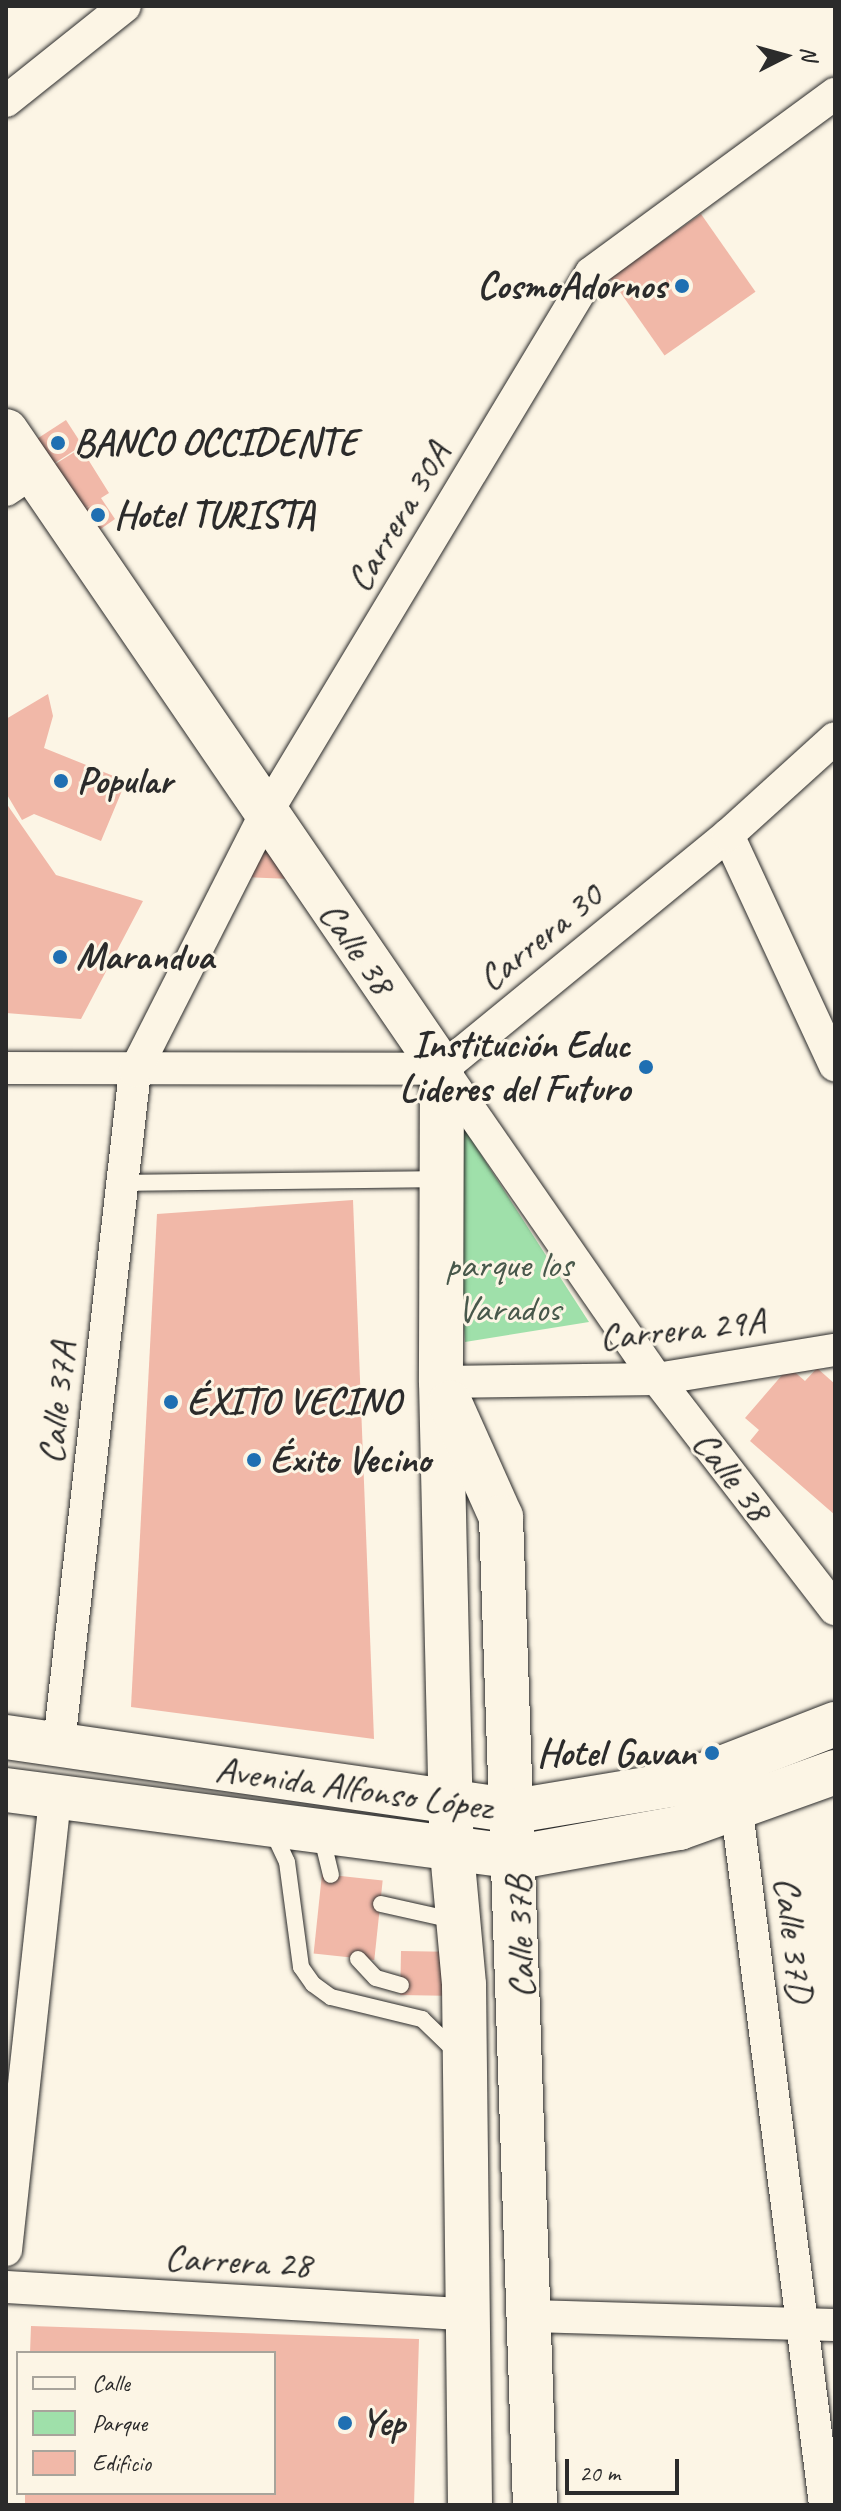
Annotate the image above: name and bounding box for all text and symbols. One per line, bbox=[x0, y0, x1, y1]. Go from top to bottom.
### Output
north arrow bbox=[745, 16, 825, 96]
text: N bbox=[794, 45, 824, 62]
place label: CosmoAdornos bbox=[477, 263, 666, 309]
marker: CosmoAdornos bbox=[673, 277, 691, 295]
place label: BANCO OCCIDENTE bbox=[74, 420, 356, 466]
marker: BANCO OCCIDENTE bbox=[49, 434, 67, 452]
street label: Carrera 30A bbox=[336, 434, 460, 600]
place label: Hotel TURISTA bbox=[114, 492, 316, 538]
marker: Hotel TURISTA bbox=[89, 506, 107, 524]
place label: Popular bbox=[77, 758, 172, 804]
marker: Popular bbox=[52, 772, 70, 790]
street label: Carrera 30 bbox=[469, 873, 611, 1001]
street label: Calle 38 bbox=[309, 893, 405, 1003]
place label: Marandua bbox=[76, 934, 214, 980]
marker: Marandua bbox=[51, 948, 69, 966]
place label: Institución Educ Lideres del Futuro bbox=[400, 1022, 630, 1112]
marker: Institución Educ Lideres del Futuro bbox=[637, 1058, 655, 1076]
park label: parque los Varados bbox=[445, 1242, 573, 1332]
street label: Carrera 29A bbox=[597, 1298, 767, 1360]
street label: Calle 37A bbox=[28, 1340, 86, 1466]
place label: ÉXITO VECINO bbox=[187, 1379, 401, 1425]
marker: ÉXITO VECINO bbox=[162, 1393, 180, 1411]
street label: Calle 38 bbox=[682, 1421, 782, 1531]
place label: Éxito Vecino bbox=[270, 1437, 430, 1483]
marker: Éxito Vecino bbox=[245, 1451, 263, 1469]
place label: Hotel Gavan bbox=[539, 1730, 696, 1776]
marker: Hotel Gavan bbox=[703, 1744, 721, 1762]
street label: Avenida Alfonso López bbox=[213, 1746, 495, 1830]
street label: Calle 37D bbox=[764, 1874, 824, 2004]
street label: Calle 37B bbox=[495, 1875, 545, 1999]
street label: Carrera 28 bbox=[163, 2234, 313, 2288]
legend bbox=[16, 2351, 276, 2495]
text: Calle bbox=[92, 2368, 130, 2398]
place label: Yep bbox=[361, 2400, 405, 2446]
text: Parque bbox=[92, 2408, 147, 2438]
marker: Yep bbox=[336, 2414, 354, 2432]
scale bar bbox=[569, 2443, 683, 2493]
text: Edificio bbox=[92, 2448, 151, 2478]
text: 20 m bbox=[579, 2458, 620, 2488]

